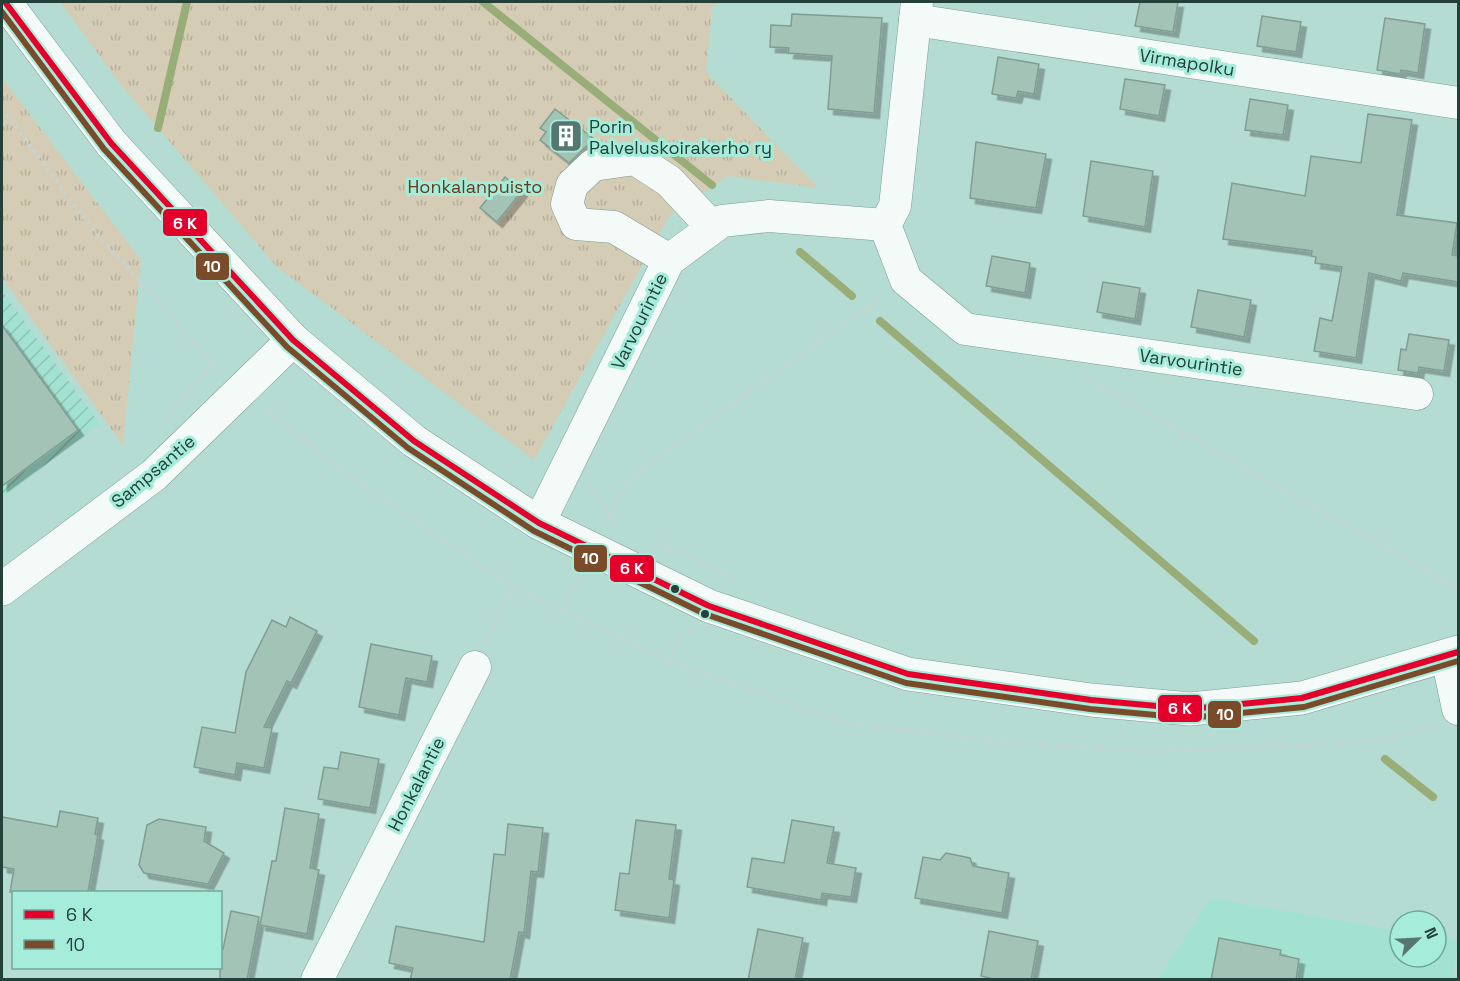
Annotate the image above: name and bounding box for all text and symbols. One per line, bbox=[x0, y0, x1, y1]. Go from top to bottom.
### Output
street label: Virmapolku bbox=[1138, 43, 1236, 81]
place label: Porin Palveluskoirakerho ry bbox=[589, 115, 772, 159]
building icon: Porin Palveluskoirakerho ry bbox=[548, 118, 584, 154]
park label: Honkalanpuisto bbox=[408, 175, 542, 198]
line badge: 6 K bbox=[162, 208, 208, 237]
text: 6 K bbox=[173, 213, 197, 234]
line badge: 10 bbox=[195, 252, 230, 281]
text: 10 bbox=[203, 256, 221, 277]
street label: Varvourintie bbox=[606, 269, 672, 373]
street label: Varvourintie bbox=[1138, 343, 1244, 381]
street label: Sampsantie bbox=[106, 429, 200, 513]
line badge: 10 bbox=[573, 544, 608, 573]
text: 10 bbox=[581, 548, 599, 569]
line badge: 6 K bbox=[609, 554, 655, 583]
text: 6 K bbox=[620, 558, 644, 579]
unlabelled marker bbox=[669, 583, 681, 595]
unlabelled marker bbox=[699, 608, 711, 620]
line badge: 6 K bbox=[1157, 694, 1203, 723]
text: 6 K bbox=[1168, 698, 1192, 719]
line badge: 10 bbox=[1207, 700, 1242, 729]
text: 10 bbox=[1216, 704, 1234, 725]
street label: Honkalantie bbox=[382, 733, 450, 835]
legend bbox=[12, 891, 222, 969]
text: 6 K bbox=[66, 903, 93, 926]
north arrow bbox=[1388, 909, 1448, 969]
text: N bbox=[1419, 924, 1443, 942]
text: 10 bbox=[66, 933, 85, 956]

